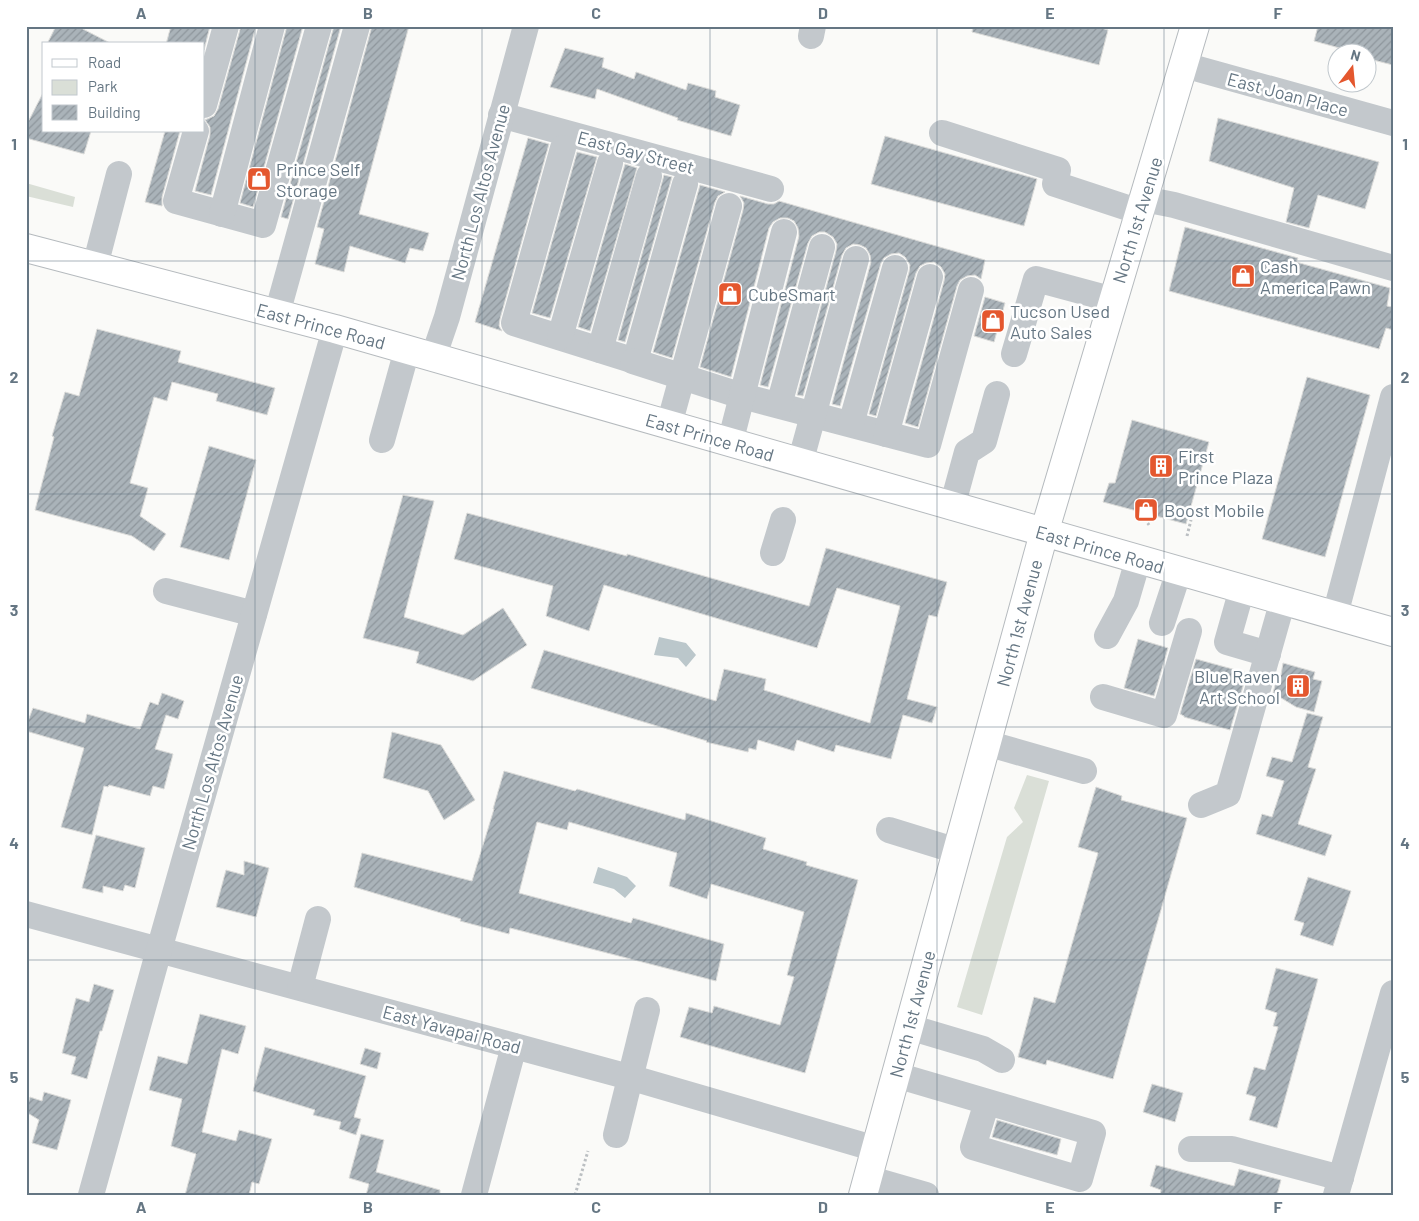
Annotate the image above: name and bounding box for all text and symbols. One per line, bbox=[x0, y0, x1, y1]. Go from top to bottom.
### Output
text: A bbox=[136, 3, 147, 22]
text: B bbox=[363, 3, 373, 22]
text: C bbox=[591, 3, 601, 22]
text: D bbox=[818, 3, 828, 22]
text: E bbox=[1045, 3, 1055, 22]
text: F bbox=[1274, 3, 1283, 22]
legend bbox=[42, 42, 205, 132]
north arrow bbox=[1326, 42, 1376, 92]
text: N bbox=[1349, 46, 1363, 64]
text: Road bbox=[88, 53, 121, 71]
street label: East Joan Place bbox=[1225, 67, 1351, 121]
text: Park bbox=[88, 77, 118, 95]
street label: North Los Altos Avenue bbox=[446, 101, 514, 283]
text: Building bbox=[88, 103, 141, 121]
street label: East Gay Street bbox=[575, 126, 697, 178]
text: 1 bbox=[11, 134, 17, 153]
text: 1 bbox=[1402, 134, 1408, 153]
street label: North 1st Avenue bbox=[1107, 154, 1167, 286]
place label: Prince Self Storage bbox=[276, 158, 361, 201]
shop icon: Prince Self Storage bbox=[246, 166, 272, 192]
place label: Cash America Pawn bbox=[1260, 255, 1371, 298]
shop icon: Cash America Pawn bbox=[1230, 263, 1256, 289]
shop icon: CubeSmart bbox=[717, 281, 743, 307]
place label: CubeSmart bbox=[748, 283, 836, 305]
street label: East Prince Road bbox=[254, 298, 388, 354]
place label: Tucson Used Auto Sales bbox=[1010, 300, 1110, 343]
shop icon: Tucson Used Auto Sales bbox=[980, 308, 1006, 334]
text: 2 bbox=[10, 367, 19, 386]
text: 2 bbox=[1401, 367, 1410, 386]
street label: East Prince Road bbox=[643, 408, 777, 466]
place label: First Prince Plaza bbox=[1178, 445, 1273, 488]
building icon: First Prince Plaza bbox=[1148, 453, 1174, 479]
shop icon: Boost Mobile bbox=[1133, 497, 1159, 523]
place label: Boost Mobile bbox=[1164, 499, 1265, 521]
street label: East Prince Road bbox=[1033, 520, 1167, 578]
street label: North 1st Avenue bbox=[991, 557, 1047, 689]
text: 3 bbox=[10, 600, 18, 619]
text: 3 bbox=[1401, 600, 1409, 619]
place label: Blue Raven Art School bbox=[1194, 665, 1280, 708]
street label: North Los Altos Avenue bbox=[176, 672, 248, 852]
building icon: Blue Raven Art School bbox=[1285, 673, 1311, 699]
text: 4 bbox=[9, 833, 19, 852]
text: 4 bbox=[1400, 833, 1410, 852]
street label: North 1st Avenue bbox=[884, 948, 940, 1080]
street label: East Yavapai Road bbox=[381, 1000, 523, 1058]
text: 5 bbox=[10, 1067, 19, 1086]
text: 5 bbox=[1401, 1067, 1410, 1086]
text: A bbox=[136, 1197, 147, 1216]
text: B bbox=[363, 1197, 373, 1216]
text: C bbox=[591, 1197, 601, 1216]
text: D bbox=[818, 1197, 828, 1216]
text: E bbox=[1045, 1197, 1055, 1216]
text: F bbox=[1274, 1197, 1283, 1216]

